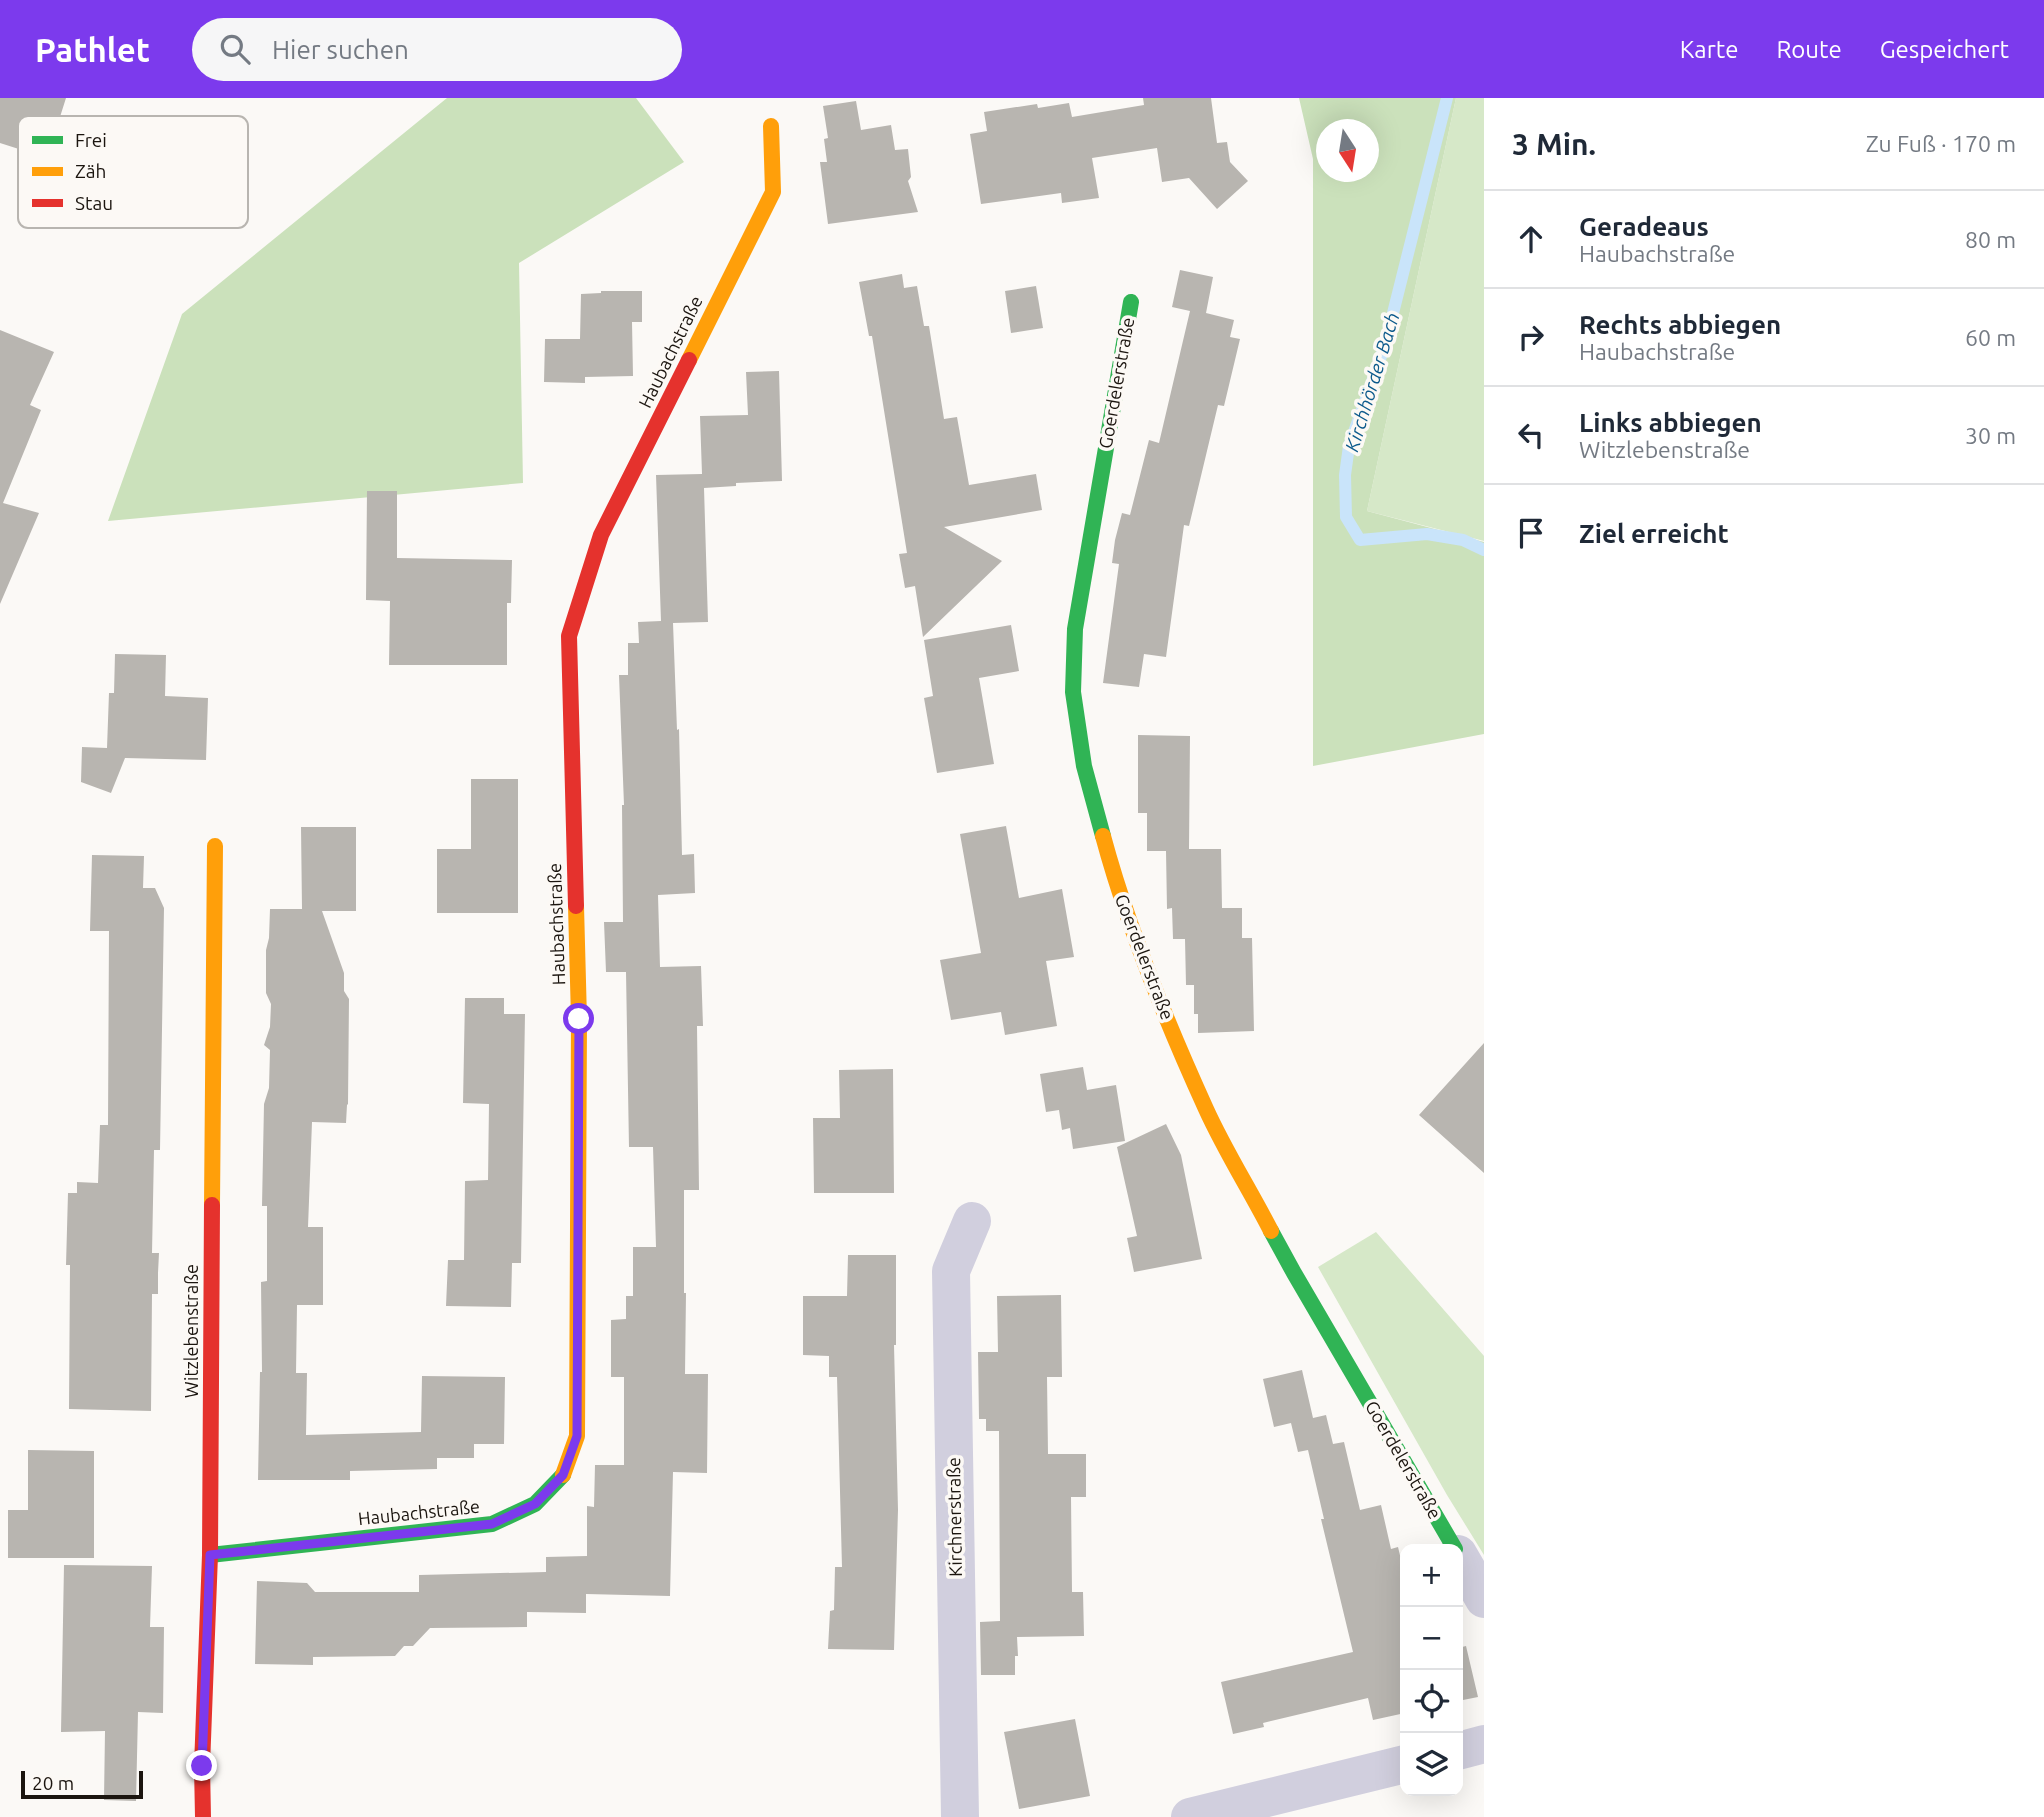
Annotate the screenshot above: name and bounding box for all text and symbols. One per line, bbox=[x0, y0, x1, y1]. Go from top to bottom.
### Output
search box bbox=[192, 18, 682, 81]
icon: search bbox=[216, 30, 254, 68]
text: Pathlet bbox=[35, 31, 150, 68]
text: Hier suchen bbox=[272, 35, 409, 64]
text: Karte bbox=[1680, 36, 1738, 63]
text: Route bbox=[1776, 36, 1842, 63]
text: Gespeichert bbox=[1880, 36, 2009, 63]
legend bbox=[18, 116, 248, 228]
north arrow bbox=[1316, 119, 1379, 182]
text: 3 Min. bbox=[1512, 127, 1596, 161]
text: Frei bbox=[75, 129, 107, 151]
text: Zu Fuß · 170 m bbox=[1866, 131, 2016, 156]
text: Zäh bbox=[75, 160, 106, 182]
text: Stau bbox=[75, 192, 113, 214]
text: Geradeaus bbox=[1579, 212, 1709, 241]
icon: ahead bbox=[1512, 220, 1550, 258]
text: 80 m bbox=[1965, 227, 2016, 252]
text: Haubachstraße bbox=[1579, 241, 1735, 266]
street label: Haubachstraße bbox=[634, 292, 706, 411]
water label: Kirchhörder Bach bbox=[1340, 310, 1404, 454]
text: Rechts abbiegen bbox=[1579, 310, 1781, 339]
street label: Goerdelerstraße bbox=[1095, 316, 1137, 450]
icon: right bbox=[1512, 318, 1550, 356]
text: 60 m bbox=[1965, 325, 2016, 350]
text: Haubachstraße bbox=[1579, 339, 1735, 364]
text: Links abbiegen bbox=[1579, 408, 1762, 437]
icon: left bbox=[1512, 416, 1550, 454]
text: 30 m bbox=[1965, 423, 2016, 448]
text: Witzlebenstraße bbox=[1579, 437, 1750, 462]
icon: arrive bbox=[1512, 514, 1550, 552]
text: Ziel erreicht bbox=[1579, 519, 1729, 548]
street label: Haubachstraße bbox=[544, 863, 568, 985]
street label: Goerdelerstraße bbox=[1112, 891, 1178, 1022]
route start bbox=[563, 1003, 594, 1034]
street label: Witzlebenstraße bbox=[181, 1264, 201, 1398]
street label: Goerdelerstraße bbox=[1362, 1397, 1446, 1522]
street label: Kirchnerstraße bbox=[943, 1457, 965, 1577]
street label: Haubachstraße bbox=[357, 1496, 481, 1528]
map controls bbox=[1400, 1544, 1463, 1796]
button: + bbox=[1400, 1544, 1463, 1607]
button: − bbox=[1400, 1607, 1463, 1670]
button: locate bbox=[1400, 1670, 1463, 1733]
button: layers bbox=[1400, 1733, 1463, 1796]
route end bbox=[186, 1750, 217, 1781]
scale bar bbox=[21, 1768, 144, 1800]
text: 20 m bbox=[32, 1772, 74, 1794]

